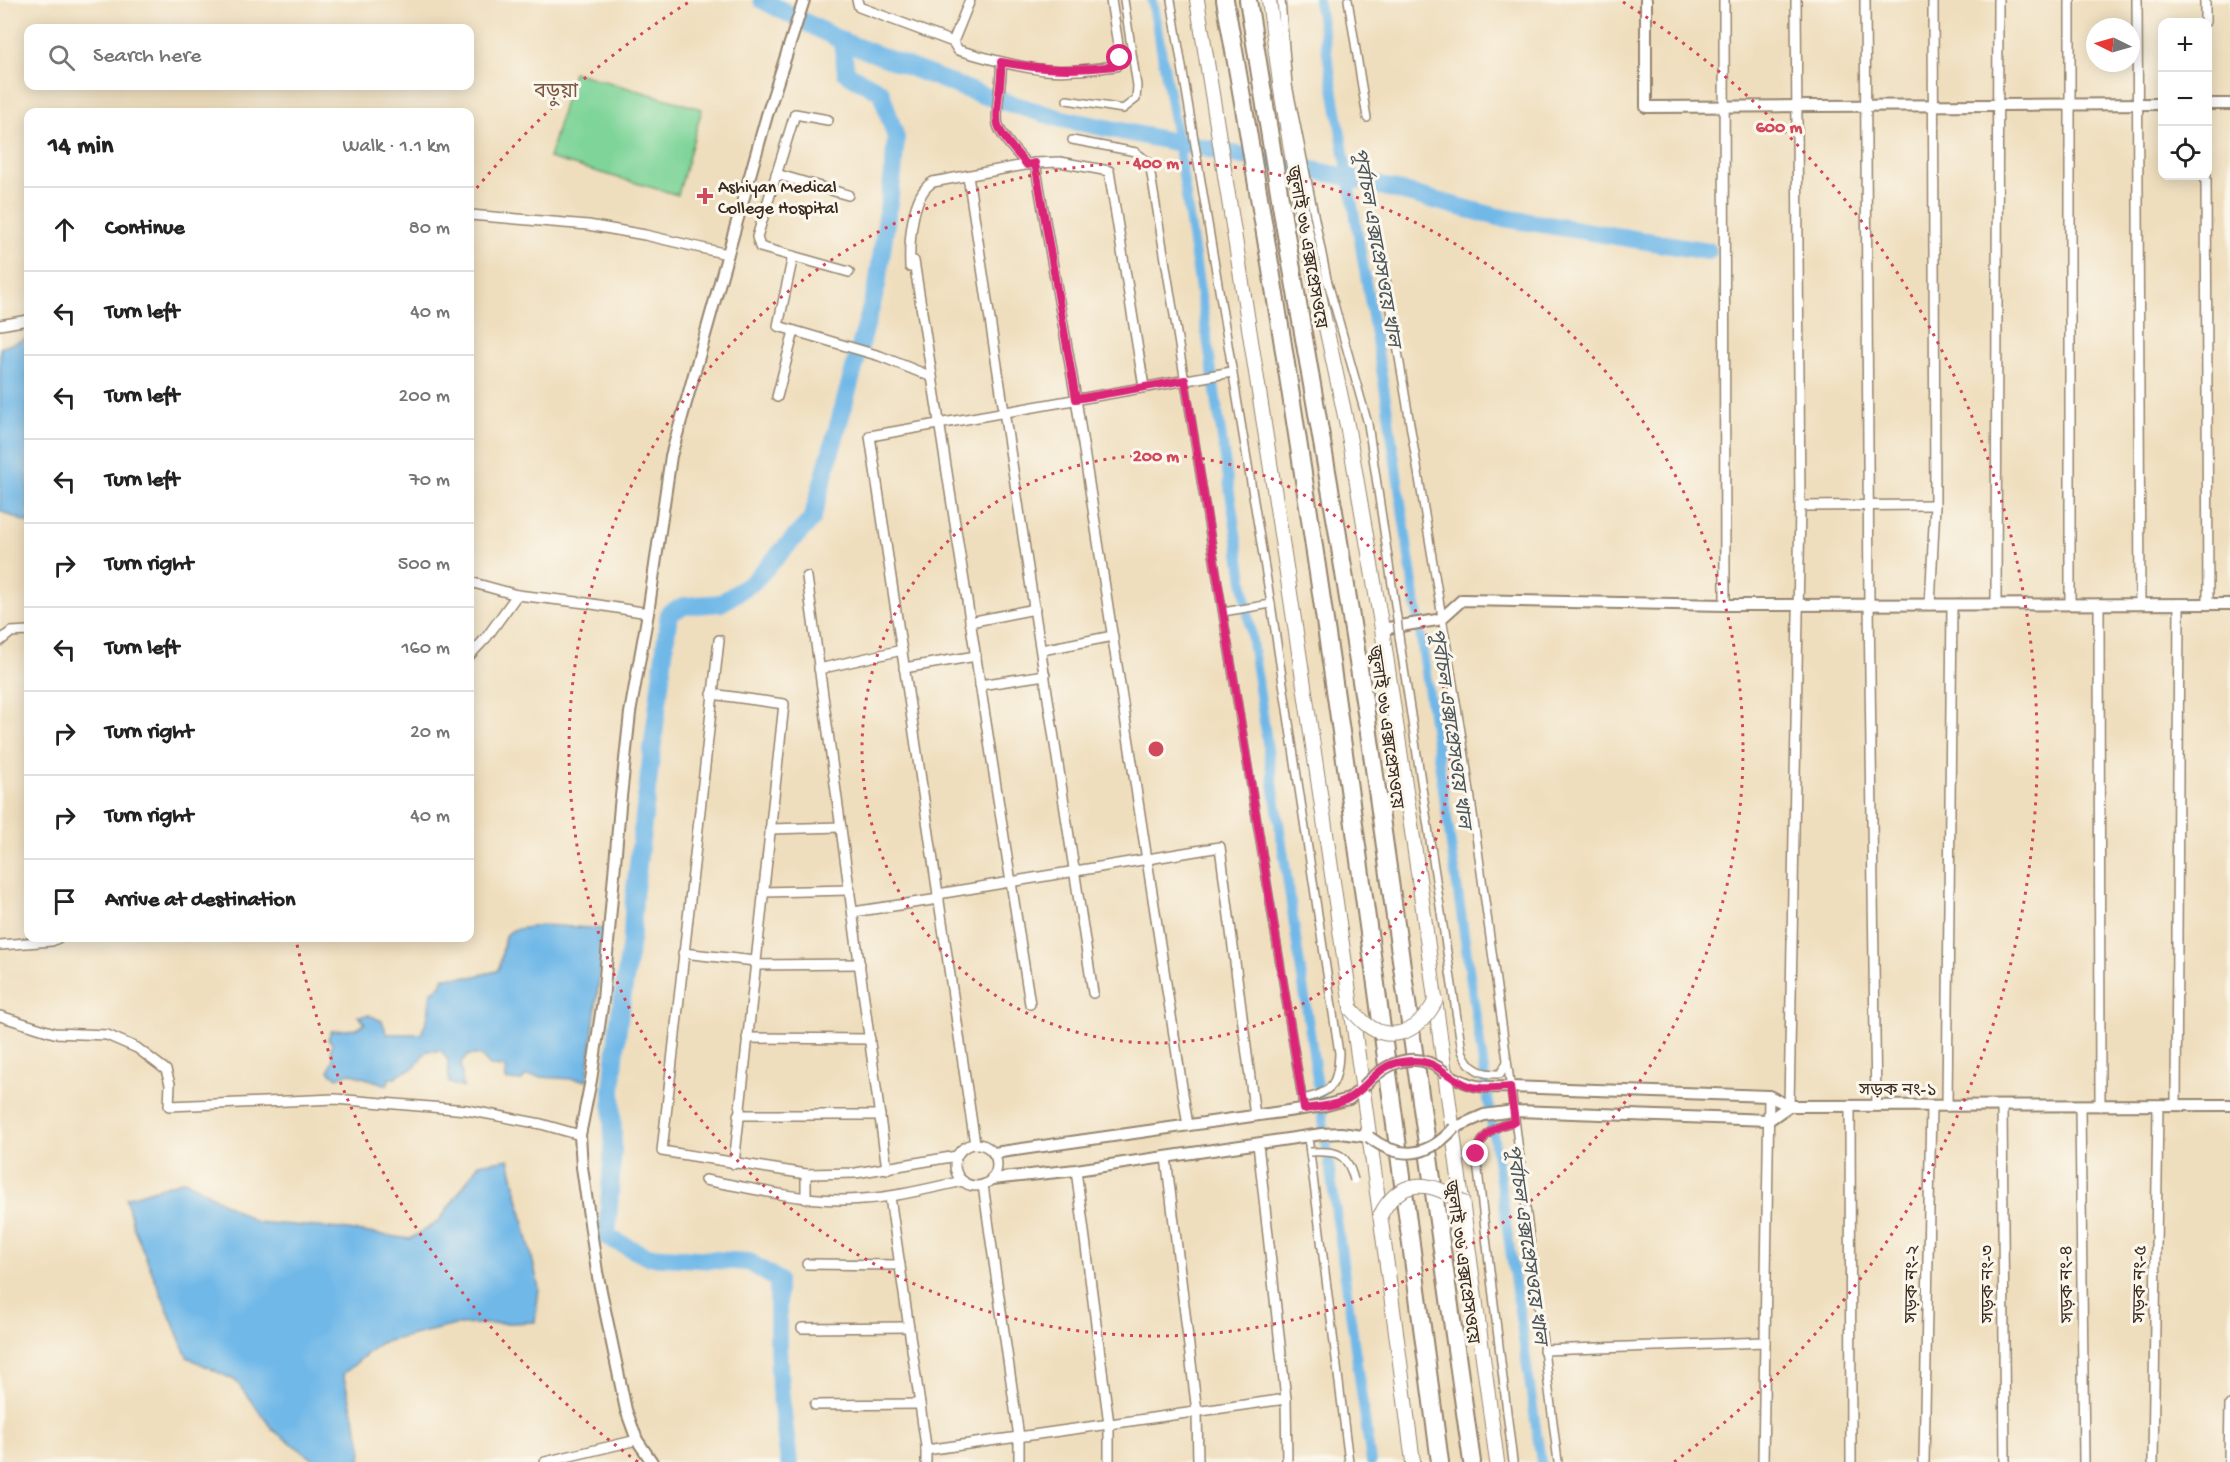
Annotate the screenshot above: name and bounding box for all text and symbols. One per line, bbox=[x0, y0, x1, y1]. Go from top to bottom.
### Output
north arrow bbox=[2086, 18, 2140, 72]
map controls bbox=[2158, 18, 2212, 180]
button: + bbox=[2158, 18, 2212, 72]
search box bbox=[24, 24, 474, 90]
icon: search bbox=[45, 41, 78, 74]
text: Search here bbox=[93, 44, 201, 70]
route start bbox=[1106, 44, 1132, 70]
button: − bbox=[2158, 72, 2212, 126]
district label: বড়ুয়া bbox=[533, 82, 579, 107]
text: 600 m bbox=[1756, 118, 1803, 139]
button: locate bbox=[2158, 126, 2212, 180]
text: 14 min bbox=[48, 132, 113, 163]
text: Walk · 1.1 km bbox=[343, 136, 450, 159]
water label: পূর্বাচল এক্সপ্রেসওয়ে খাল bbox=[1346, 146, 1408, 352]
text: 400 m bbox=[1132, 154, 1179, 175]
street label: জুলাই ৩৬ এক্সপ্রেসওয়ে bbox=[1281, 163, 1332, 331]
place label: Ashiyan Medical College Hospital bbox=[718, 178, 838, 220]
marker: Ashiyan Medical College Hospital bbox=[696, 187, 714, 205]
icon: ahead bbox=[48, 213, 81, 246]
text: Continue bbox=[105, 216, 185, 242]
text: 80 m bbox=[409, 218, 450, 241]
icon: left bbox=[48, 297, 81, 330]
text: Turn left bbox=[105, 300, 179, 326]
text: 40 m bbox=[410, 302, 450, 325]
icon: left bbox=[48, 381, 81, 414]
text: Turn left bbox=[105, 384, 179, 410]
text: 200 m bbox=[399, 386, 450, 409]
text: 200 m bbox=[1133, 447, 1179, 468]
icon: left bbox=[48, 465, 81, 498]
text: Turn left bbox=[105, 468, 179, 494]
text: 70 m bbox=[409, 470, 450, 493]
icon: right bbox=[48, 549, 81, 582]
text: Turn right bbox=[105, 552, 193, 578]
text: 500 m bbox=[398, 554, 450, 577]
water label: পূর্বাচল এক্সপ্রেসওয়ে খাল bbox=[1423, 627, 1478, 833]
icon: left bbox=[48, 633, 81, 666]
text: Turn left bbox=[105, 636, 179, 662]
text: 160 m bbox=[401, 638, 450, 661]
street label: জুলাই ৩৬ এক্সপ্রেসওয়ে bbox=[1363, 643, 1408, 811]
icon: right bbox=[48, 717, 81, 750]
text: Turn right bbox=[105, 720, 193, 746]
text: 20 m bbox=[410, 722, 450, 745]
centre of rings bbox=[1146, 739, 1166, 759]
icon: right bbox=[48, 801, 81, 834]
text: Turn right bbox=[105, 804, 193, 830]
text: 40 m bbox=[410, 806, 450, 829]
icon: arrive bbox=[48, 885, 81, 918]
text: Arrive at destination bbox=[105, 888, 295, 914]
street label: সড়ক নং-১ bbox=[1858, 1081, 1937, 1102]
route end bbox=[1462, 1140, 1488, 1166]
water label: পূর্বাচল এক্সপ্রেসওয়ে খাল bbox=[1499, 1143, 1554, 1349]
street label: জুলাই ৩৬ এক্সপ্রেসওয়ে bbox=[1439, 1178, 1484, 1346]
street label: সড়ক নং-২ bbox=[1902, 1245, 1925, 1324]
street label: সড়ক নং-৩ bbox=[1979, 1245, 2000, 1324]
street label: সড়ক নং-৪ bbox=[2057, 1245, 2080, 1324]
street label: সড়ক নং-৫ bbox=[2130, 1245, 2153, 1324]

